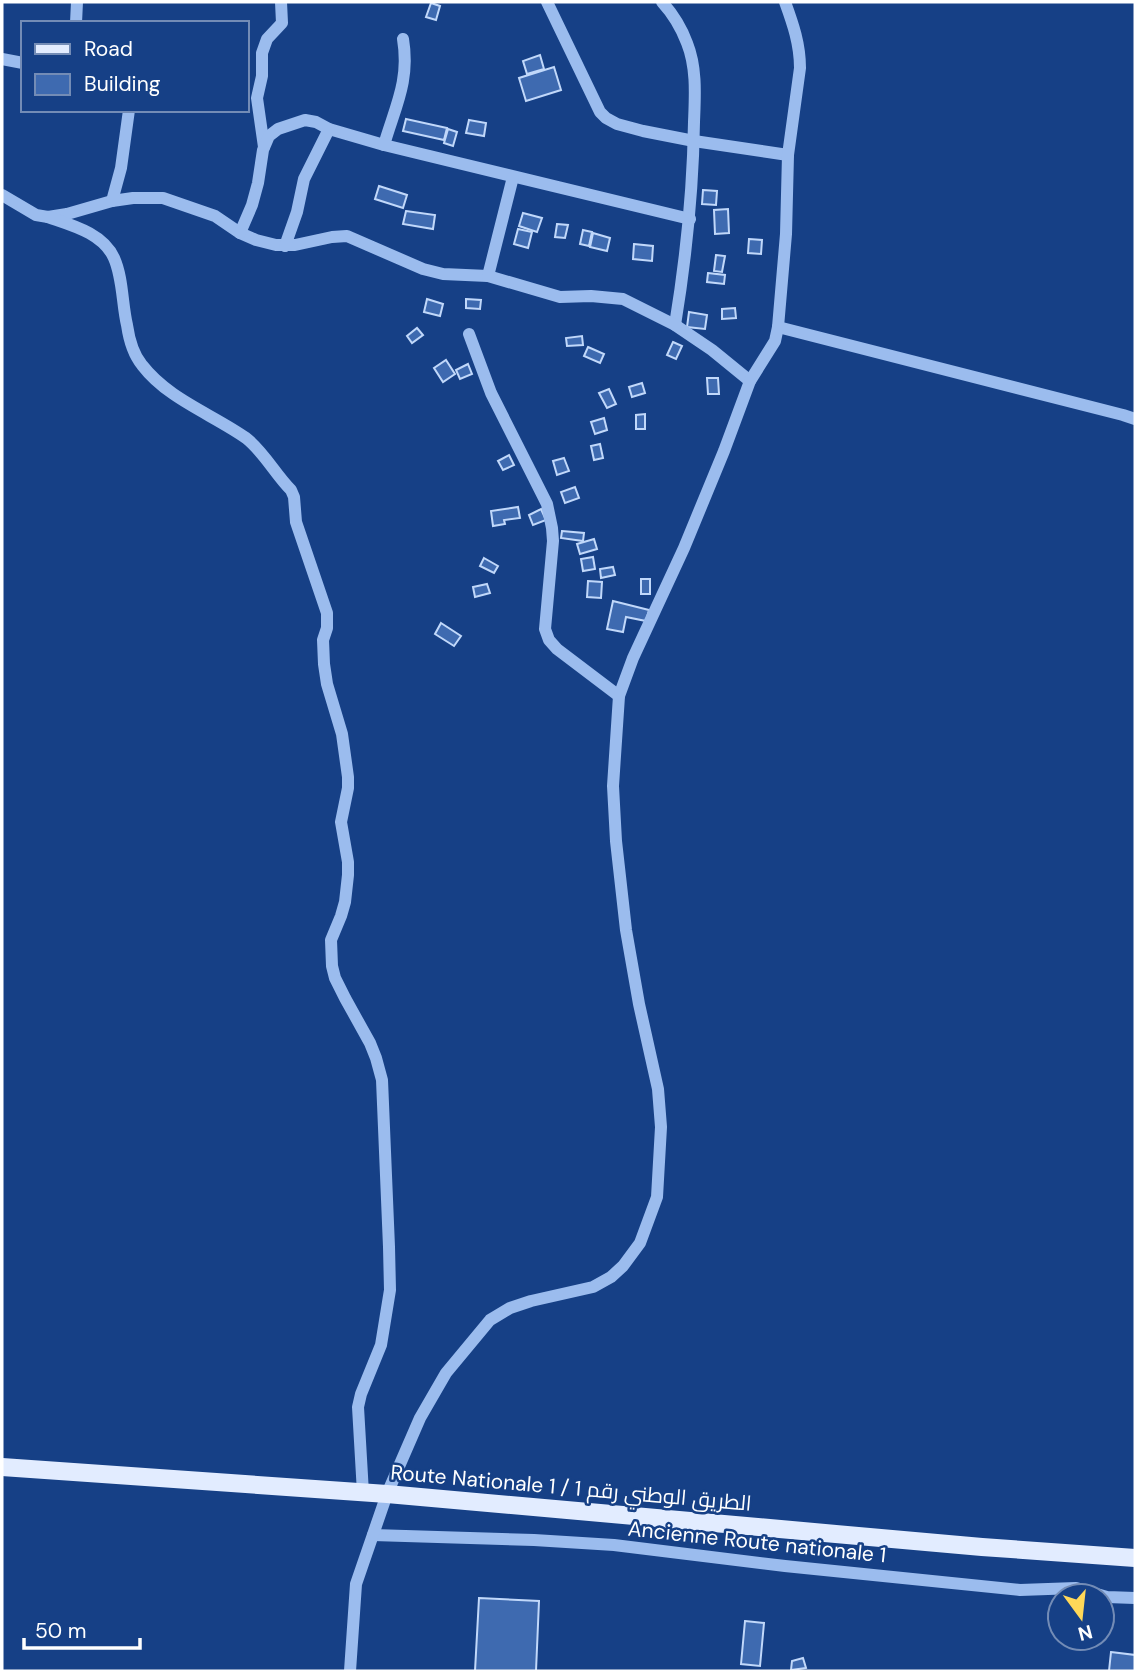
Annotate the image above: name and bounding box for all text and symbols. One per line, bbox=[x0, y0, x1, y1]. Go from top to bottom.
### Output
legend bbox=[21, 21, 248, 112]
text: Road bbox=[84, 35, 133, 63]
text: Building bbox=[84, 70, 161, 98]
street label: Route Nationale 1 / الطريق الوطني رقم 1 bbox=[389, 1458, 753, 1520]
street label: Ancienne Route nationale 1 bbox=[626, 1515, 888, 1569]
north arrow bbox=[1046, 1582, 1116, 1652]
scale bar bbox=[24, 1606, 140, 1650]
text: 50 m bbox=[35, 1617, 86, 1645]
text: N bbox=[1075, 1619, 1095, 1647]

